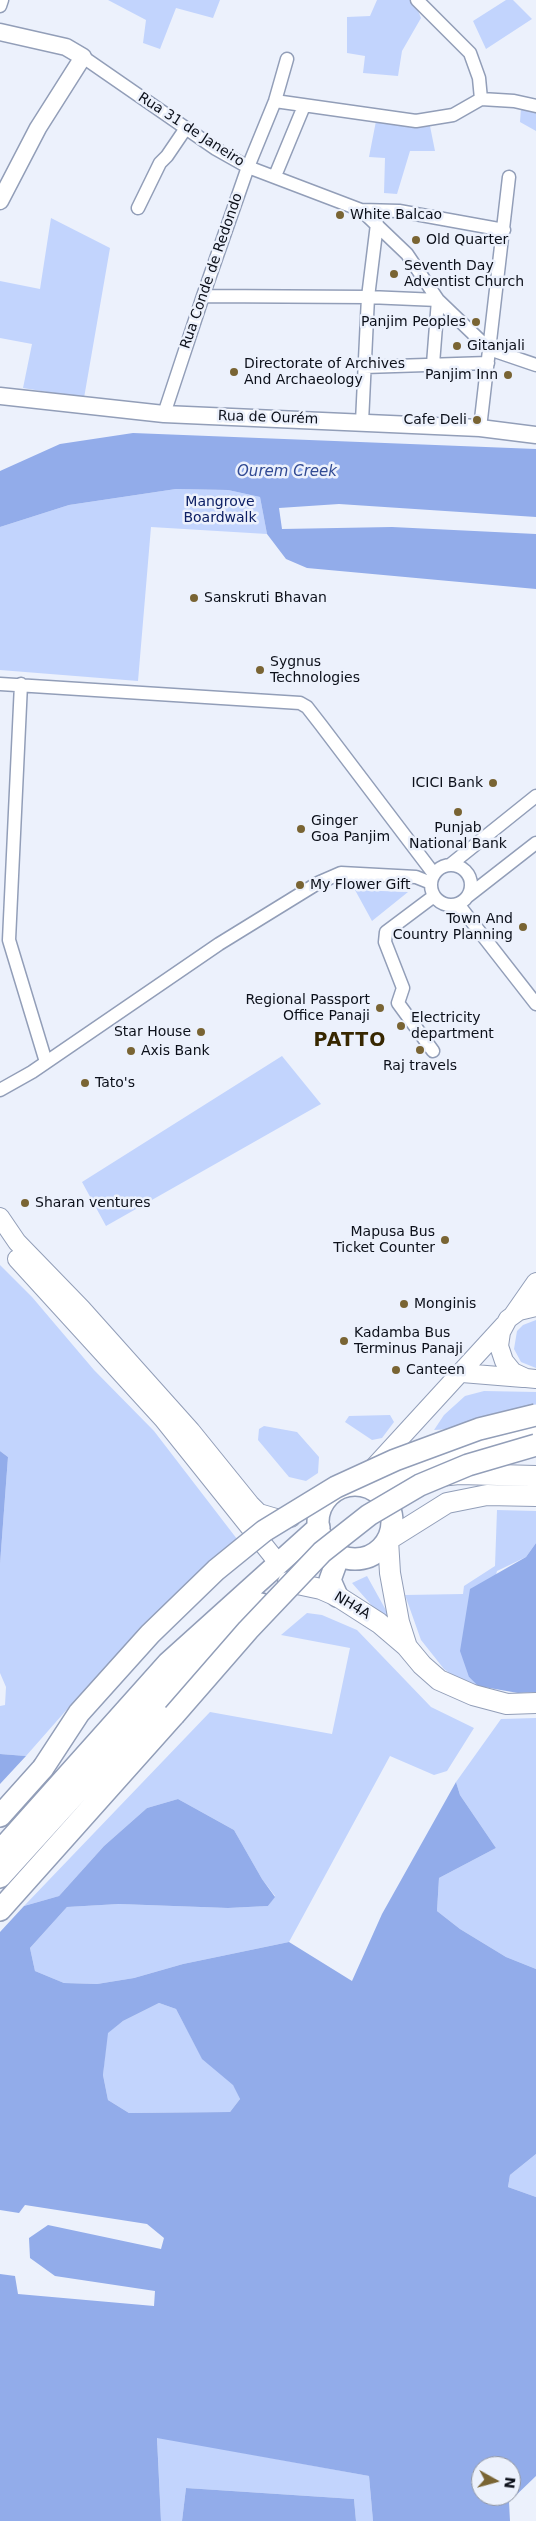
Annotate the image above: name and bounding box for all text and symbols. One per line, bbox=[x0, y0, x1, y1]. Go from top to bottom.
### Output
street label: Rua 31 de Janeiro bbox=[135, 89, 247, 171]
street label: Rua Conde de Redondo bbox=[177, 191, 247, 351]
place label: White Balcao bbox=[350, 207, 442, 223]
marker: White Balcao bbox=[334, 209, 346, 221]
place label: Old Quarter bbox=[426, 232, 508, 248]
marker: Old Quarter bbox=[410, 234, 422, 246]
place label: Seventh Day Adventist Church bbox=[404, 258, 524, 290]
marker: Seventh Day Adventist Church bbox=[388, 268, 400, 280]
place label: Panjim Peoples bbox=[361, 314, 466, 330]
marker: Panjim Peoples bbox=[470, 316, 482, 328]
place label: Gitanjali bbox=[467, 338, 525, 354]
marker: Gitanjali bbox=[451, 340, 463, 352]
place label: Directorate of Archives And Archaeology bbox=[244, 356, 405, 388]
marker: Directorate of Archives And Archaeology bbox=[228, 366, 240, 378]
place label: Panjim Inn bbox=[425, 367, 498, 383]
marker: Panjim Inn bbox=[502, 369, 514, 381]
street label: Rua de Ourém bbox=[217, 408, 319, 428]
place label: Cafe Deli bbox=[403, 412, 467, 428]
marker: Cafe Deli bbox=[471, 414, 483, 426]
water label: Ourem Creek bbox=[237, 463, 337, 481]
park label: Mangrove Boardwalk bbox=[183, 494, 257, 526]
place label: Sanskruti Bhavan bbox=[204, 590, 327, 606]
marker: Sanskruti Bhavan bbox=[188, 592, 200, 604]
place label: Sygnus Technologies bbox=[270, 654, 360, 686]
marker: Sygnus Technologies bbox=[254, 664, 266, 676]
place label: ICICI Bank bbox=[411, 775, 483, 791]
marker: ICICI Bank bbox=[487, 777, 499, 789]
marker: Punjab National Bank bbox=[452, 806, 464, 818]
place label: Ginger Goa Panjim bbox=[311, 813, 390, 846]
place label: Punjab National Bank bbox=[409, 820, 507, 852]
marker: Ginger Goa Panjim bbox=[295, 823, 307, 835]
place label: My Flower Gift bbox=[310, 877, 411, 893]
marker: My Flower Gift bbox=[294, 879, 306, 891]
place label: Town And Country Planning bbox=[393, 911, 513, 944]
marker: Town And Country Planning bbox=[517, 921, 529, 933]
place label: Regional Passport Office Panaji bbox=[245, 992, 370, 1024]
marker: Regional Passport Office Panaji bbox=[374, 1002, 386, 1014]
place label: Electricity department bbox=[411, 1010, 494, 1042]
marker: Electricity department bbox=[395, 1020, 407, 1032]
place label: Star House bbox=[114, 1024, 191, 1040]
marker: Star House bbox=[195, 1026, 207, 1038]
district label: PATTO bbox=[313, 1030, 387, 1052]
place label: Axis Bank bbox=[141, 1043, 210, 1059]
marker: Raj travels bbox=[414, 1044, 426, 1056]
marker: Axis Bank bbox=[125, 1045, 137, 1057]
place label: Raj travels bbox=[383, 1058, 457, 1074]
place label: Tato's bbox=[95, 1075, 135, 1091]
marker: Tato's bbox=[79, 1077, 91, 1089]
place label: Sharan ventures bbox=[35, 1195, 150, 1211]
marker: Sharan ventures bbox=[19, 1197, 31, 1209]
place label: Mapusa Bus Ticket Counter bbox=[333, 1224, 435, 1256]
marker: Mapusa Bus Ticket Counter bbox=[439, 1234, 451, 1246]
place label: Monginis bbox=[414, 1296, 476, 1312]
marker: Monginis bbox=[398, 1298, 410, 1310]
place label: Kadamba Bus Terminus Panaji bbox=[354, 1325, 463, 1358]
marker: Kadamba Bus Terminus Panaji bbox=[338, 1335, 350, 1347]
place label: Canteen bbox=[406, 1362, 465, 1378]
marker: Canteen bbox=[390, 1364, 402, 1376]
street label: NH4A bbox=[331, 1589, 373, 1623]
north arrow bbox=[471, 2456, 521, 2506]
text: N bbox=[501, 2476, 519, 2489]

